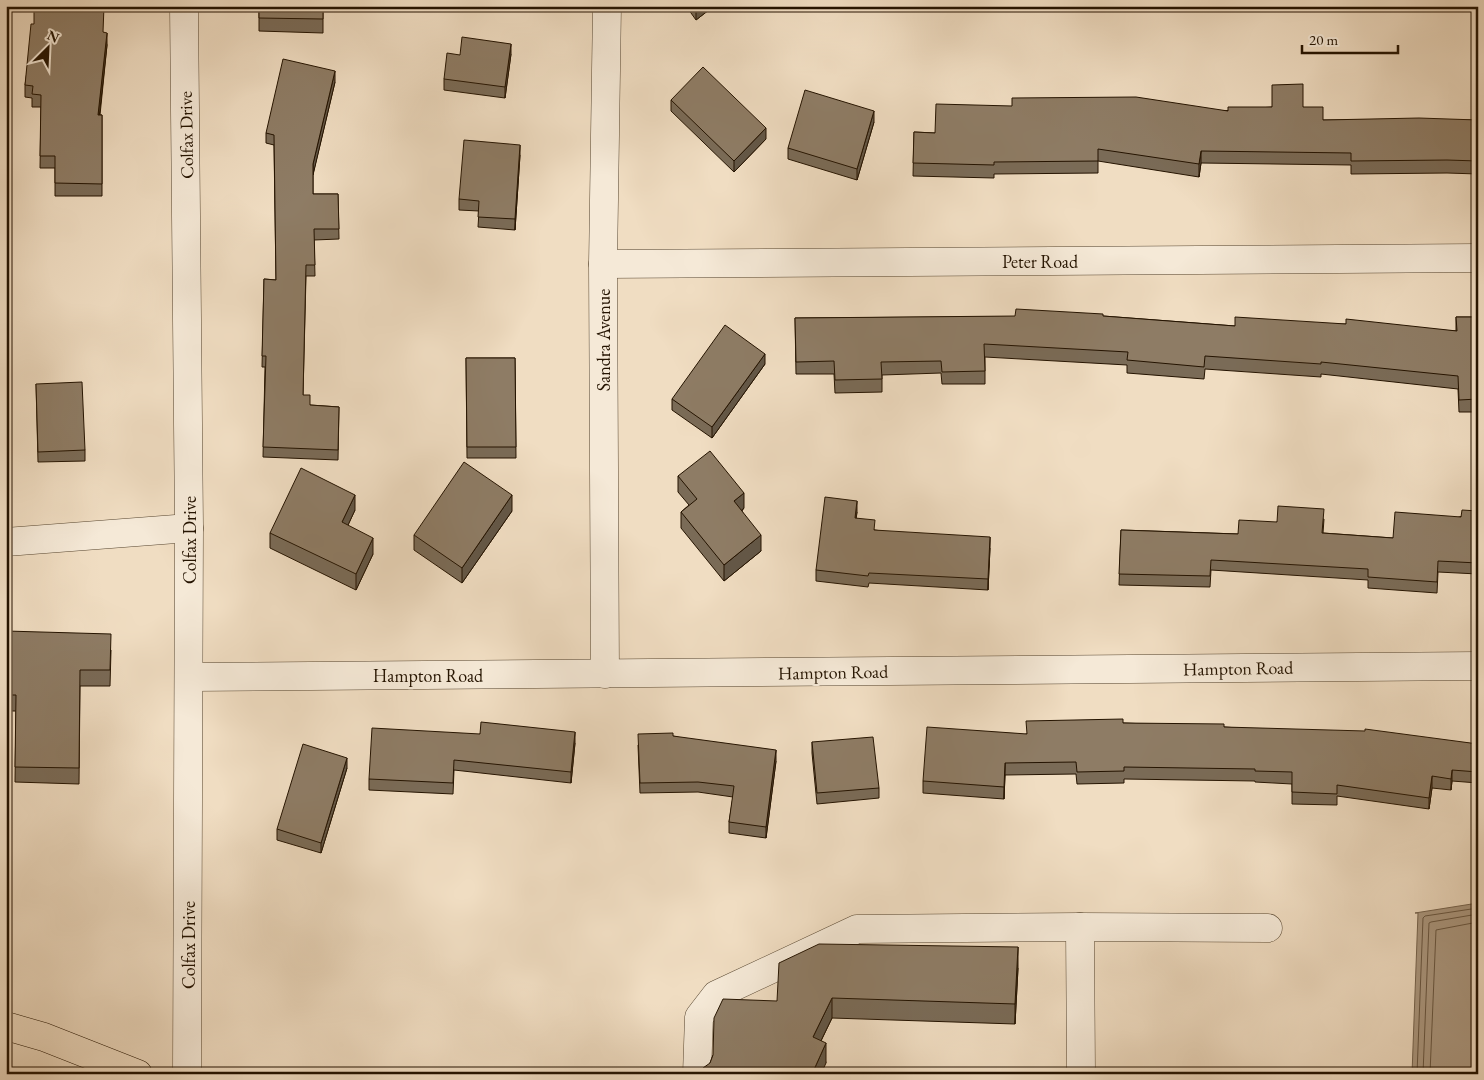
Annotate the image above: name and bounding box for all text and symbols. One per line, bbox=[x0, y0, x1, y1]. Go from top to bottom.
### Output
north arrow bbox=[22, 22, 72, 72]
scale bar bbox=[1302, 22, 1398, 54]
text: N bbox=[44, 26, 63, 47]
text: 20 m bbox=[1309, 30, 1338, 49]
street label: Colfax Drive bbox=[174, 91, 198, 179]
street label: Peter Road bbox=[1002, 250, 1079, 273]
street label: Sandra Avenue bbox=[592, 289, 615, 391]
street label: Colfax Drive bbox=[178, 496, 201, 584]
street label: Hampton Road bbox=[1183, 656, 1294, 680]
street label: Hampton Road bbox=[778, 660, 889, 684]
street label: Hampton Road bbox=[373, 664, 484, 687]
street label: Colfax Drive bbox=[177, 901, 200, 989]

